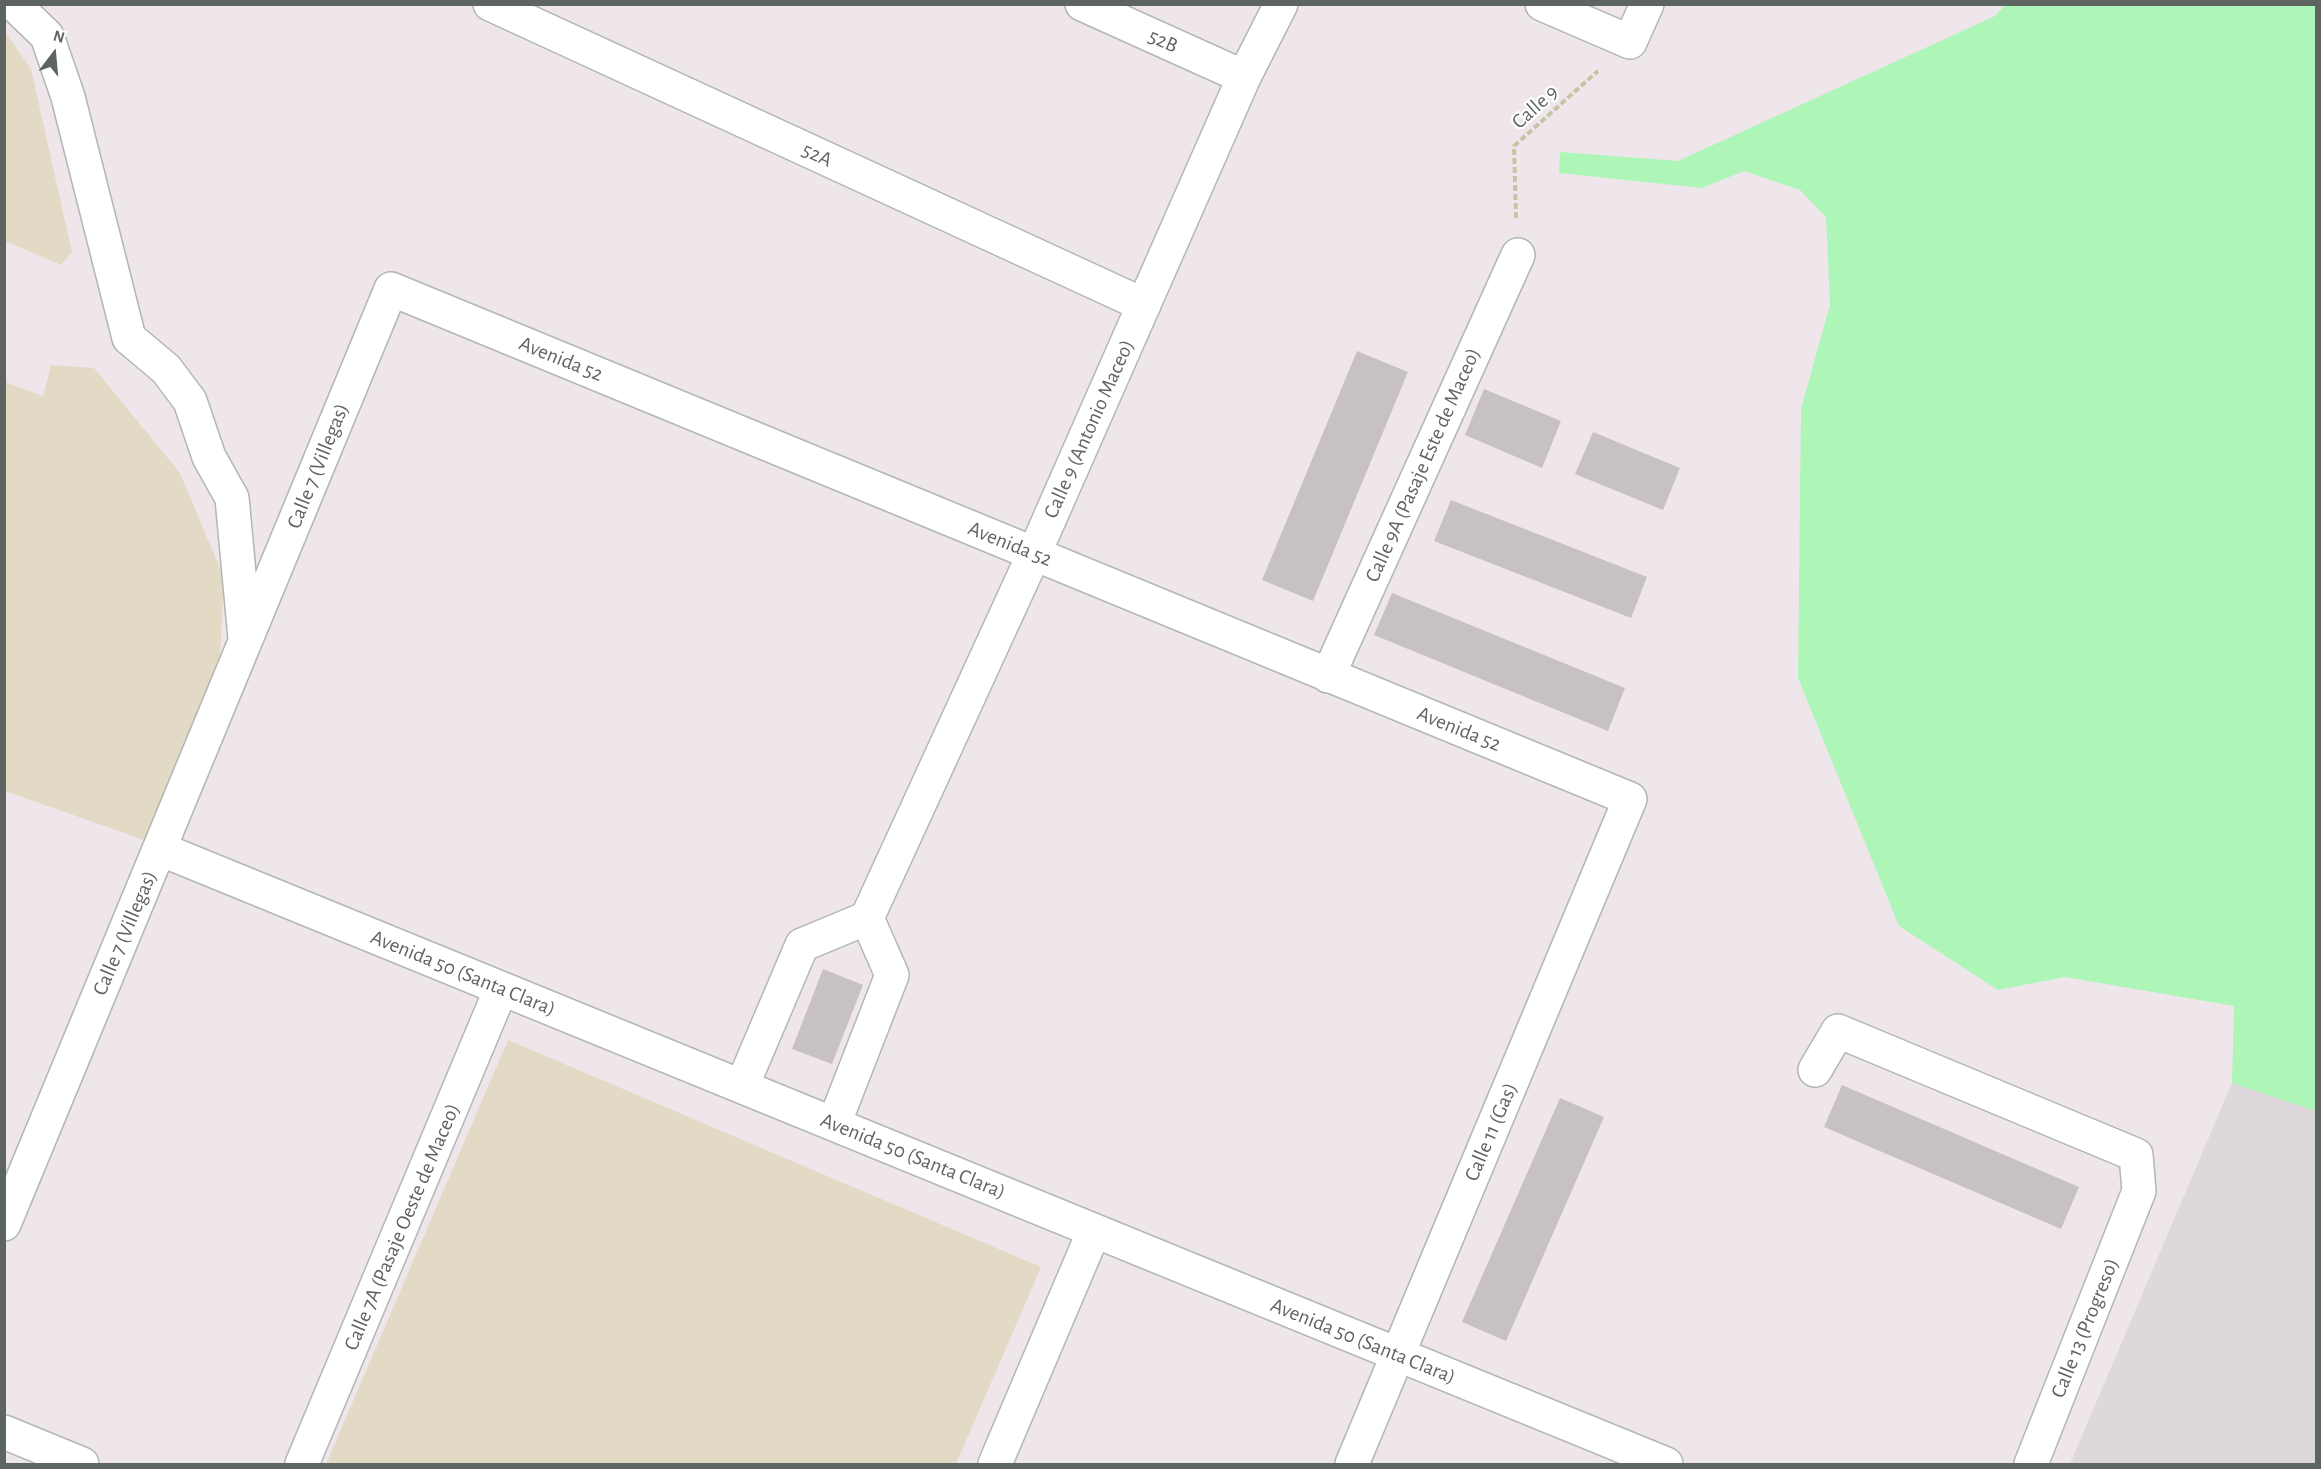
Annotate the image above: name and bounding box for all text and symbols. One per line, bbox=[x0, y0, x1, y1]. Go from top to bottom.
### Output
street label: 52B bbox=[1144, 23, 1182, 59]
north arrow bbox=[24, 24, 84, 84]
text: N bbox=[51, 27, 67, 46]
street label: Calle 9 bbox=[1506, 80, 1564, 134]
street label: 52A bbox=[798, 137, 836, 173]
street label: Avenida 52 bbox=[515, 331, 607, 387]
street label: Calle 9 (Antonio Maceo) bbox=[1038, 336, 1140, 522]
street label: Calle 9A (Pasaje Este de Maceo) bbox=[1360, 344, 1486, 586]
street label: Calle 7 (Villegas) bbox=[281, 400, 355, 532]
street label: Avenida 52 bbox=[964, 516, 1056, 572]
street label: Avenida 52 bbox=[1413, 701, 1505, 757]
street label: Calle 7 (Villegas) bbox=[87, 867, 163, 999]
street label: Avenida 50 (Santa Clara) bbox=[367, 924, 559, 1022]
street label: Calle 11 (Gas) bbox=[1459, 1079, 1523, 1185]
street label: Calle 7A (Pasaje Oeste de Maceo) bbox=[338, 1100, 466, 1354]
street label: Avenida 50 (Santa Clara) bbox=[817, 1107, 1009, 1205]
street label: Calle 13 (Progreso) bbox=[2046, 1254, 2124, 1402]
street label: Avenida 50 (Santa Clara) bbox=[1267, 1292, 1459, 1390]

